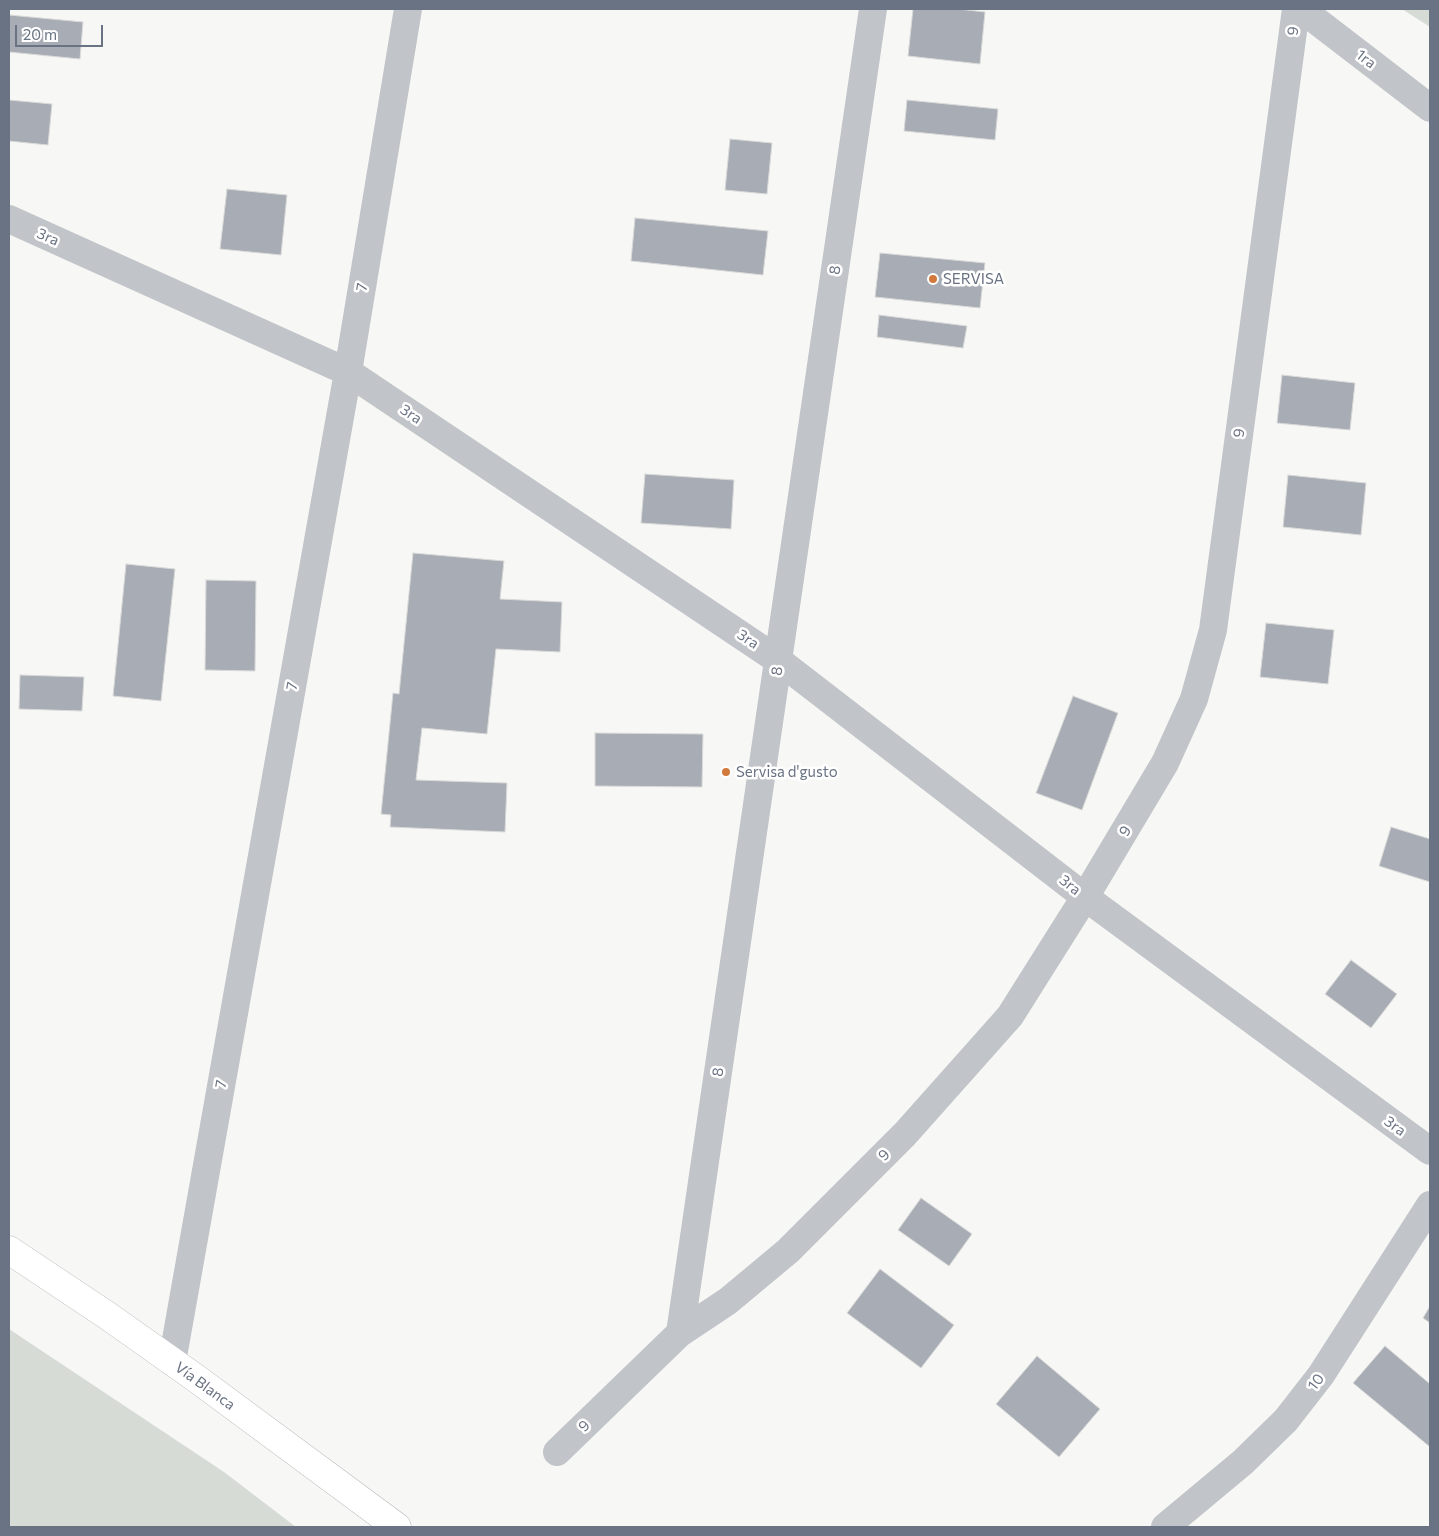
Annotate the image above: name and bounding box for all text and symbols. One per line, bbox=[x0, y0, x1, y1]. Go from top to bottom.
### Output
scale bar bbox=[18, 15, 105, 47]
text: 20 m bbox=[23, 25, 57, 43]
street label: 9 bbox=[1283, 25, 1303, 37]
street label: 1ra bbox=[1353, 46, 1379, 72]
street label: 3ra bbox=[34, 224, 62, 250]
street label: 8 bbox=[825, 264, 845, 276]
place label: SERVISA bbox=[943, 270, 1004, 288]
marker: SERVISA bbox=[927, 273, 939, 285]
street label: 7 bbox=[352, 282, 372, 292]
street label: 3ra bbox=[397, 400, 425, 428]
street label: 9 bbox=[1229, 427, 1249, 439]
street label: 3ra bbox=[734, 625, 762, 653]
street label: 8 bbox=[767, 665, 787, 677]
street label: 7 bbox=[282, 681, 302, 691]
place label: Servisa d'gusto bbox=[736, 763, 838, 781]
marker: Servisa d'gusto bbox=[720, 766, 732, 778]
street label: 9 bbox=[1115, 822, 1135, 840]
street label: 3ra bbox=[1056, 871, 1084, 899]
street label: 8 bbox=[708, 1066, 728, 1078]
street label: 7 bbox=[211, 1079, 231, 1089]
street label: 3ra bbox=[1381, 1112, 1409, 1140]
street label: 9 bbox=[874, 1145, 894, 1165]
street label: Vía Blanca bbox=[171, 1358, 239, 1414]
street label: 10 bbox=[1304, 1370, 1328, 1394]
street label: 9 bbox=[574, 1416, 594, 1436]

